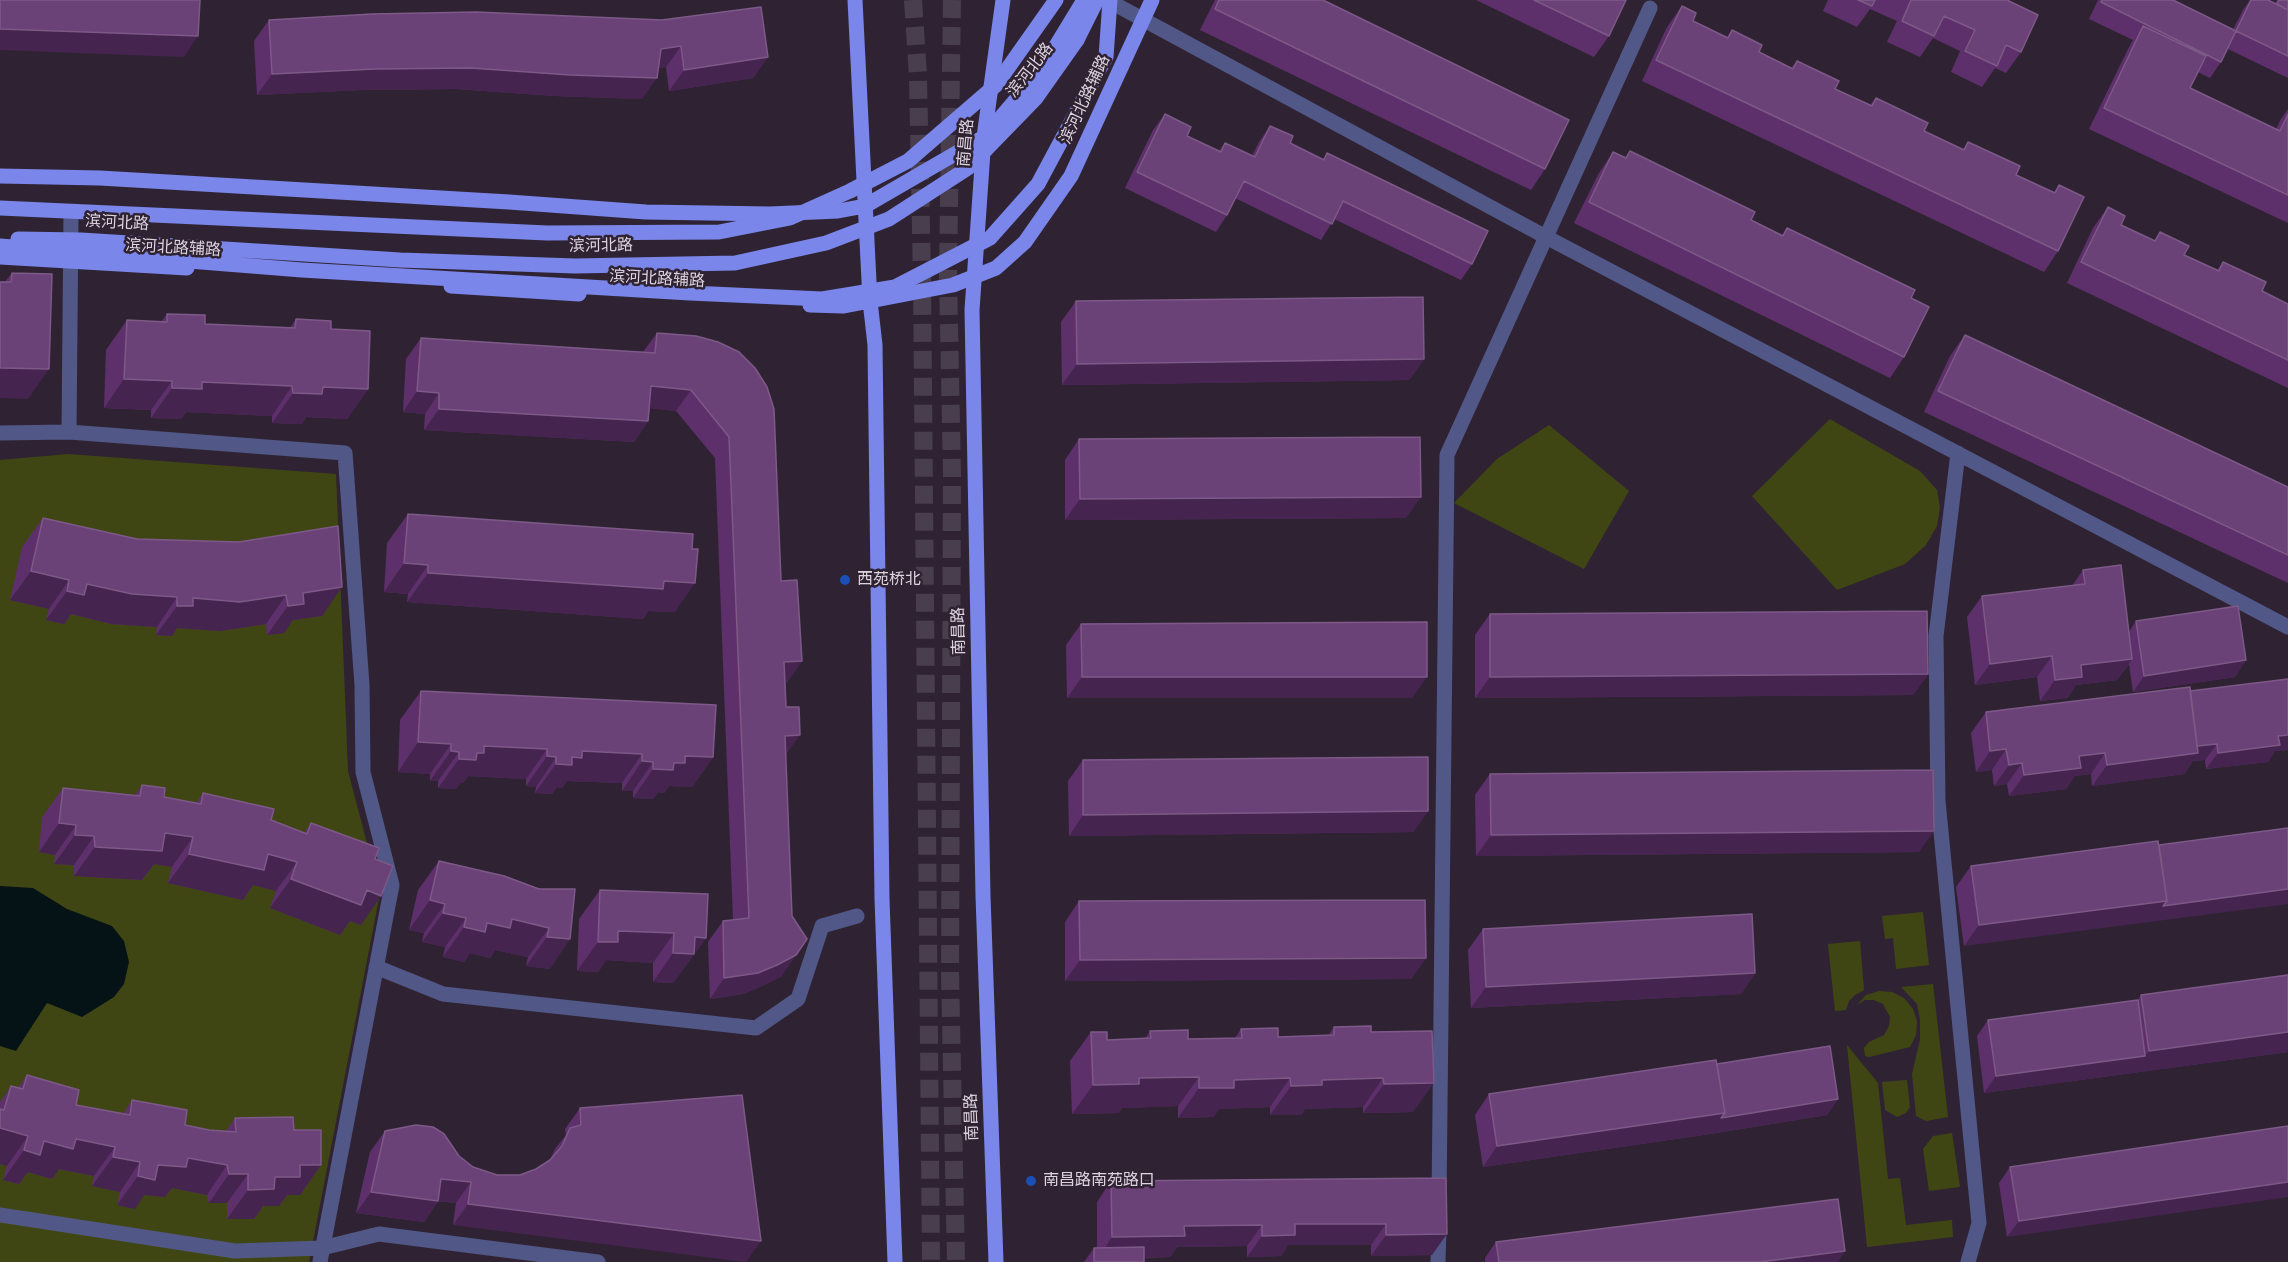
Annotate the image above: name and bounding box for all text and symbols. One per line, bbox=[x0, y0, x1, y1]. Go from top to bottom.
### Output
street label: 滨河北路 bbox=[1004, 40, 1058, 102]
street label: 滨河北路辅路 bbox=[1057, 52, 1115, 148]
street label: 南昌路 bbox=[955, 118, 979, 168]
street label: 滨河北路 bbox=[85, 213, 149, 235]
street label: 滨河北路辅路 bbox=[125, 237, 221, 261]
street label: 滨河北路 bbox=[569, 237, 633, 257]
street label: 滨河北路辅路 bbox=[609, 268, 705, 292]
place label: 西苑桥北 bbox=[857, 570, 921, 590]
marker: 西苑桥北 bbox=[838, 573, 852, 587]
street label: 南昌路 bbox=[950, 607, 970, 655]
street label: 南昌路 bbox=[963, 1093, 983, 1141]
place label: 南昌路南苑路口 bbox=[1043, 1171, 1155, 1191]
marker: 南昌路南苑路口 bbox=[1024, 1174, 1038, 1188]

